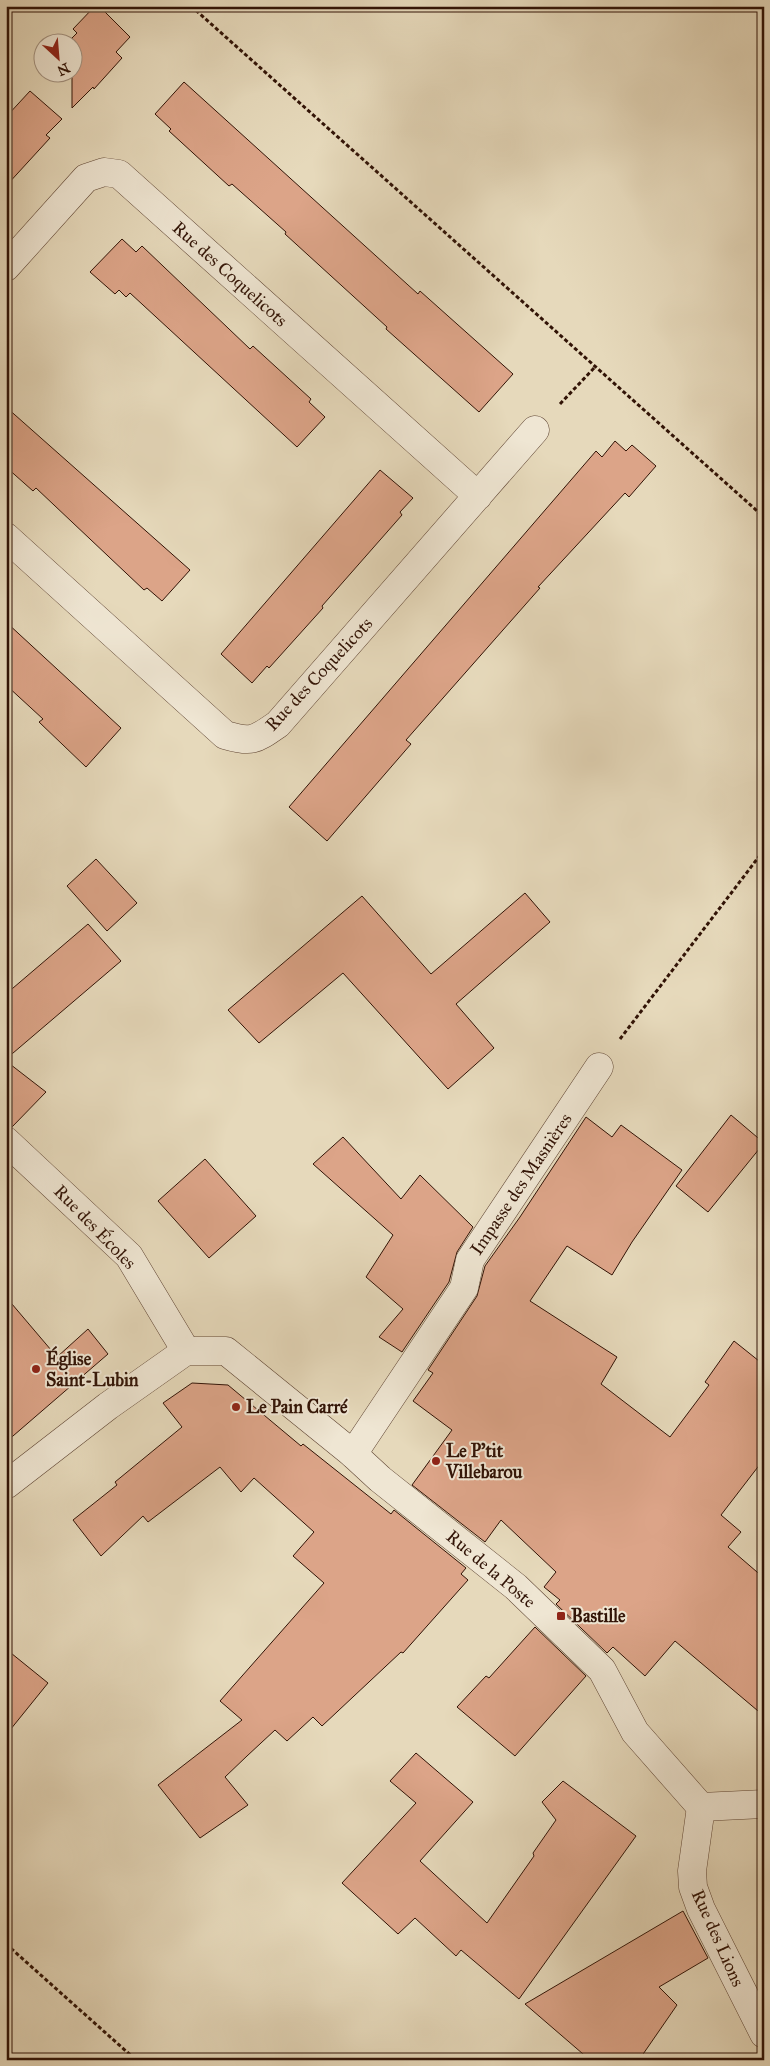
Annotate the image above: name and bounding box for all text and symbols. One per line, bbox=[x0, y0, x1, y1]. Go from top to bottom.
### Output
north arrow bbox=[32, 32, 82, 82]
text: N bbox=[54, 59, 73, 80]
street label: Rue des Coquelicots bbox=[167, 217, 292, 332]
street label: Rue des Coquelicots bbox=[261, 613, 378, 736]
street label: Impasse des Masnières bbox=[465, 1109, 577, 1259]
street label: Rue des Écoles bbox=[49, 1179, 142, 1274]
place label: Église Saint-Lubin bbox=[46, 1345, 139, 1391]
marker: Église Saint-Lubin bbox=[30, 1363, 42, 1375]
place label: Le Pain Carré bbox=[246, 1396, 348, 1418]
marker: Le Pain Carré bbox=[230, 1401, 242, 1413]
place label: Le P'tit Villebarou bbox=[445, 1440, 523, 1483]
marker: Le P'tit Villebarou bbox=[430, 1455, 442, 1467]
street label: Rue de la Poste bbox=[442, 1525, 540, 1613]
place label: Bastille bbox=[571, 1605, 626, 1627]
marker: Bastille bbox=[555, 1610, 567, 1622]
street label: Rue des Lions bbox=[687, 1886, 749, 1990]

